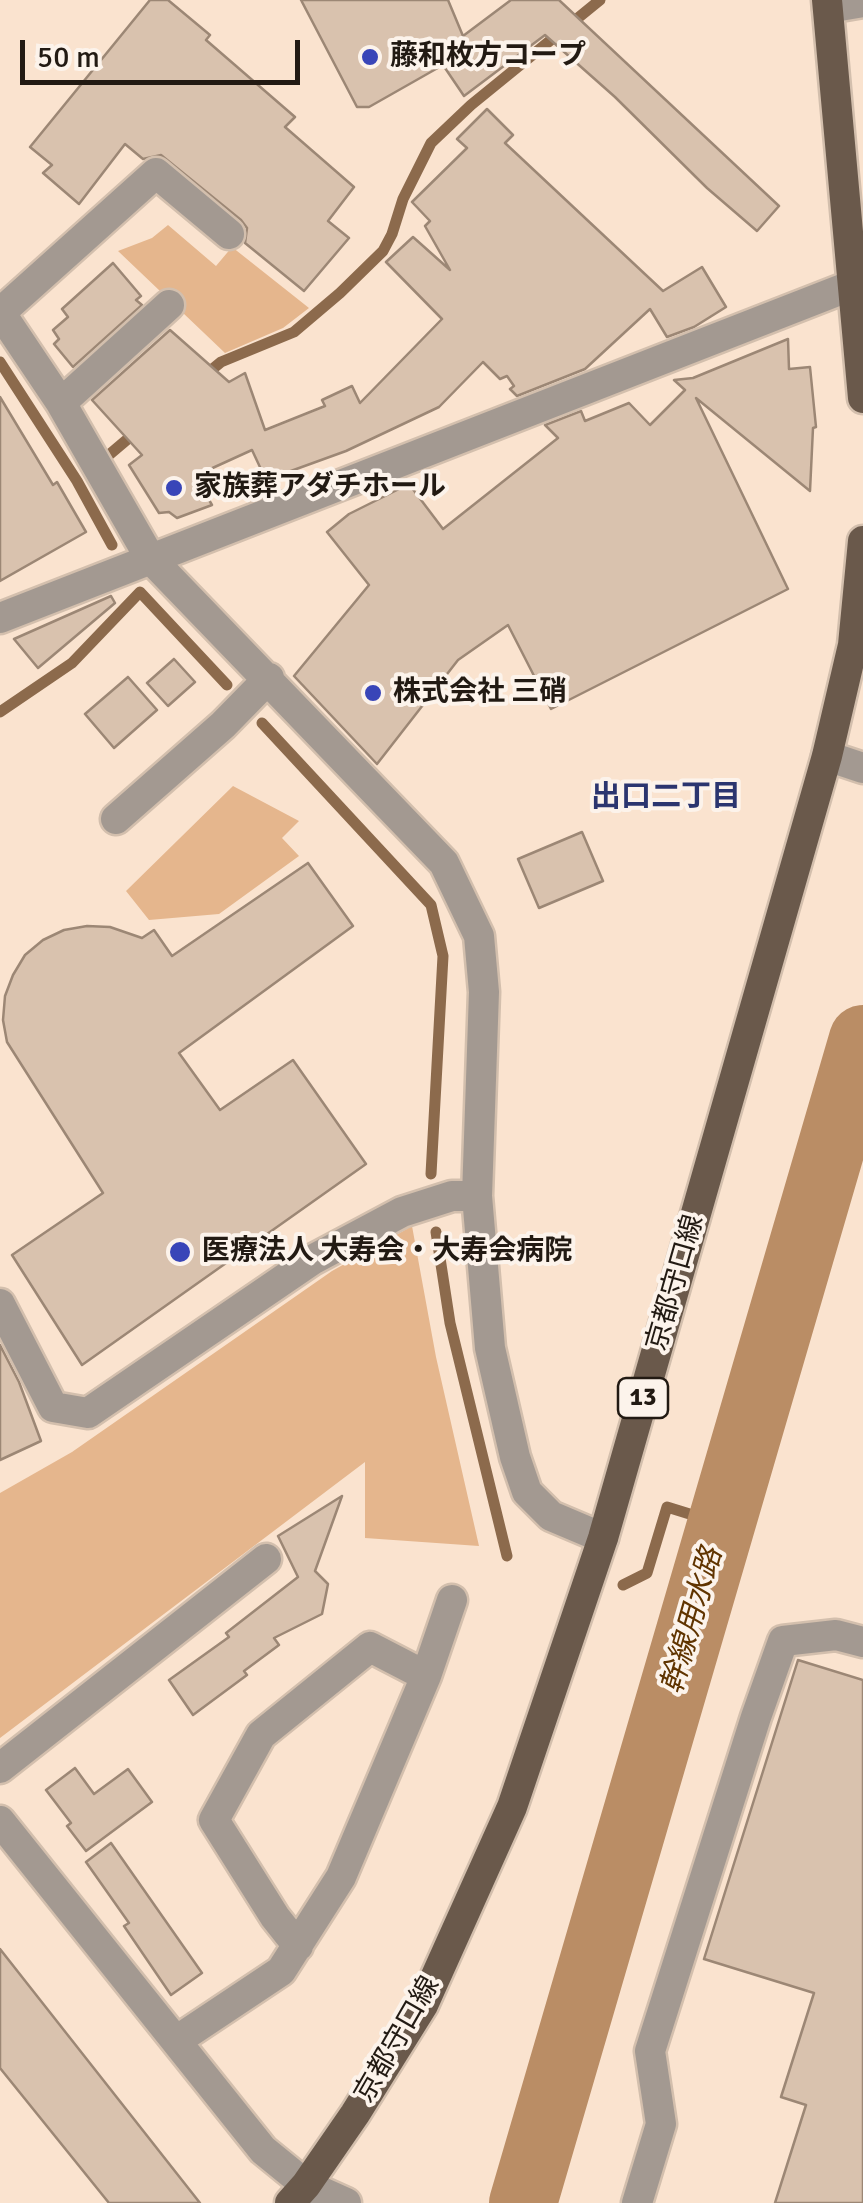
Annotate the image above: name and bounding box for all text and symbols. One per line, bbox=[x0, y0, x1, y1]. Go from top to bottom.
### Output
scale bar bbox=[25, 20, 305, 82]
text: 50 m bbox=[37, 39, 100, 76]
place label: 藤和枚方コープ bbox=[390, 40, 586, 74]
marker: 藤和枚方コープ bbox=[359, 46, 381, 68]
place label: 家族葬アダチホール bbox=[194, 471, 446, 505]
marker: 家族葬アダチホール bbox=[163, 477, 185, 499]
place label: 株式会社 三硝 bbox=[393, 676, 567, 710]
marker: 株式会社 三硝 bbox=[362, 682, 384, 704]
district label: 出口二丁目 bbox=[591, 780, 741, 816]
street label: 京都守口線 bbox=[641, 1211, 711, 1355]
place label: 医療法人 大寿会・大寿会病院 bbox=[202, 1235, 572, 1269]
marker: 医療法人 大寿会・大寿会病院 bbox=[167, 1239, 193, 1265]
road number: 13 bbox=[618, 1378, 668, 1418]
water label: 幹線用水路 bbox=[655, 1544, 731, 1698]
street label: 京都守口線 bbox=[348, 1971, 448, 2109]

